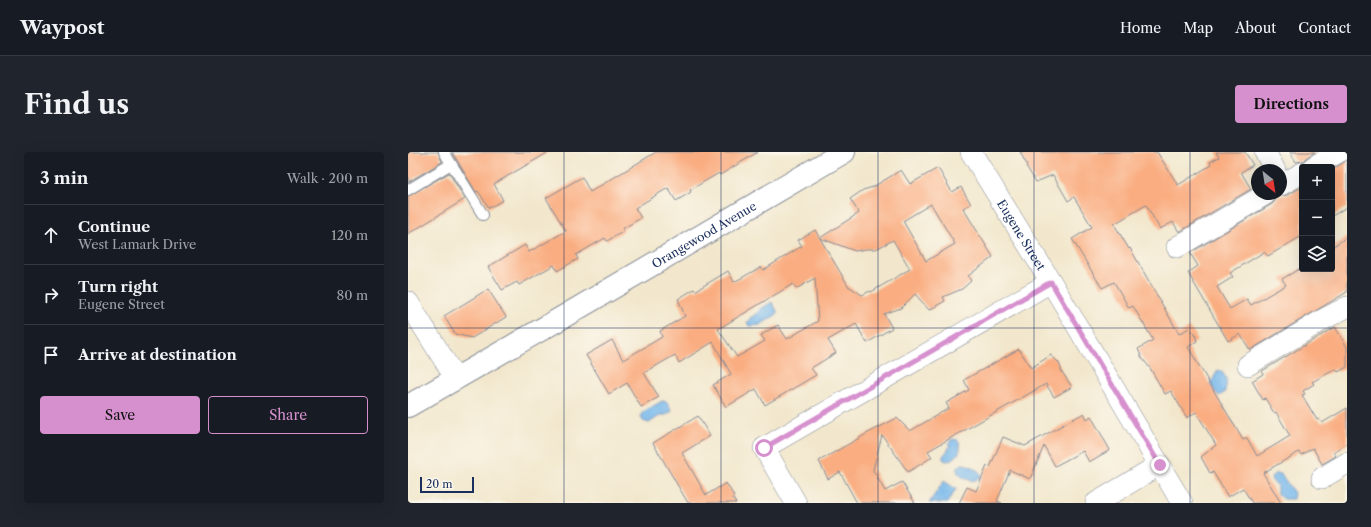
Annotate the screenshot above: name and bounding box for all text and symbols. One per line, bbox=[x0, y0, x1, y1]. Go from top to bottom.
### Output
text: Waypost bbox=[20, 16, 104, 39]
text: Home bbox=[1120, 19, 1161, 37]
text: Map bbox=[1183, 19, 1213, 37]
text: About bbox=[1235, 19, 1276, 37]
text: Contact bbox=[1298, 19, 1351, 37]
button: Directions bbox=[1235, 85, 1347, 123]
text: Find us bbox=[24, 87, 129, 121]
north arrow bbox=[1251, 164, 1287, 200]
map controls bbox=[1299, 164, 1335, 272]
button: + bbox=[1299, 164, 1335, 200]
text: 3 min bbox=[40, 168, 89, 188]
text: Walk · 200 m bbox=[287, 170, 368, 186]
street label: Eugene Street bbox=[994, 197, 1050, 273]
street label: Orangewood Avenue bbox=[649, 198, 759, 271]
button: − bbox=[1299, 200, 1335, 236]
text: Continue bbox=[78, 217, 150, 236]
icon: ahead bbox=[40, 224, 62, 246]
text: 120 m bbox=[331, 227, 368, 243]
text: West Lamark Drive bbox=[78, 236, 196, 252]
button: layers bbox=[1299, 236, 1335, 272]
text: Turn right bbox=[78, 277, 158, 296]
icon: right bbox=[40, 284, 62, 306]
text: 80 m bbox=[336, 287, 368, 303]
text: Eugene Street bbox=[78, 296, 165, 312]
icon: arrive bbox=[40, 344, 62, 366]
text: Arrive at destination bbox=[78, 345, 237, 364]
button: Save bbox=[40, 396, 200, 434]
button: Share bbox=[208, 396, 368, 434]
route start bbox=[755, 439, 773, 457]
route end bbox=[1151, 456, 1169, 474]
scale bar bbox=[420, 475, 474, 494]
text: 20 m bbox=[426, 477, 452, 491]

